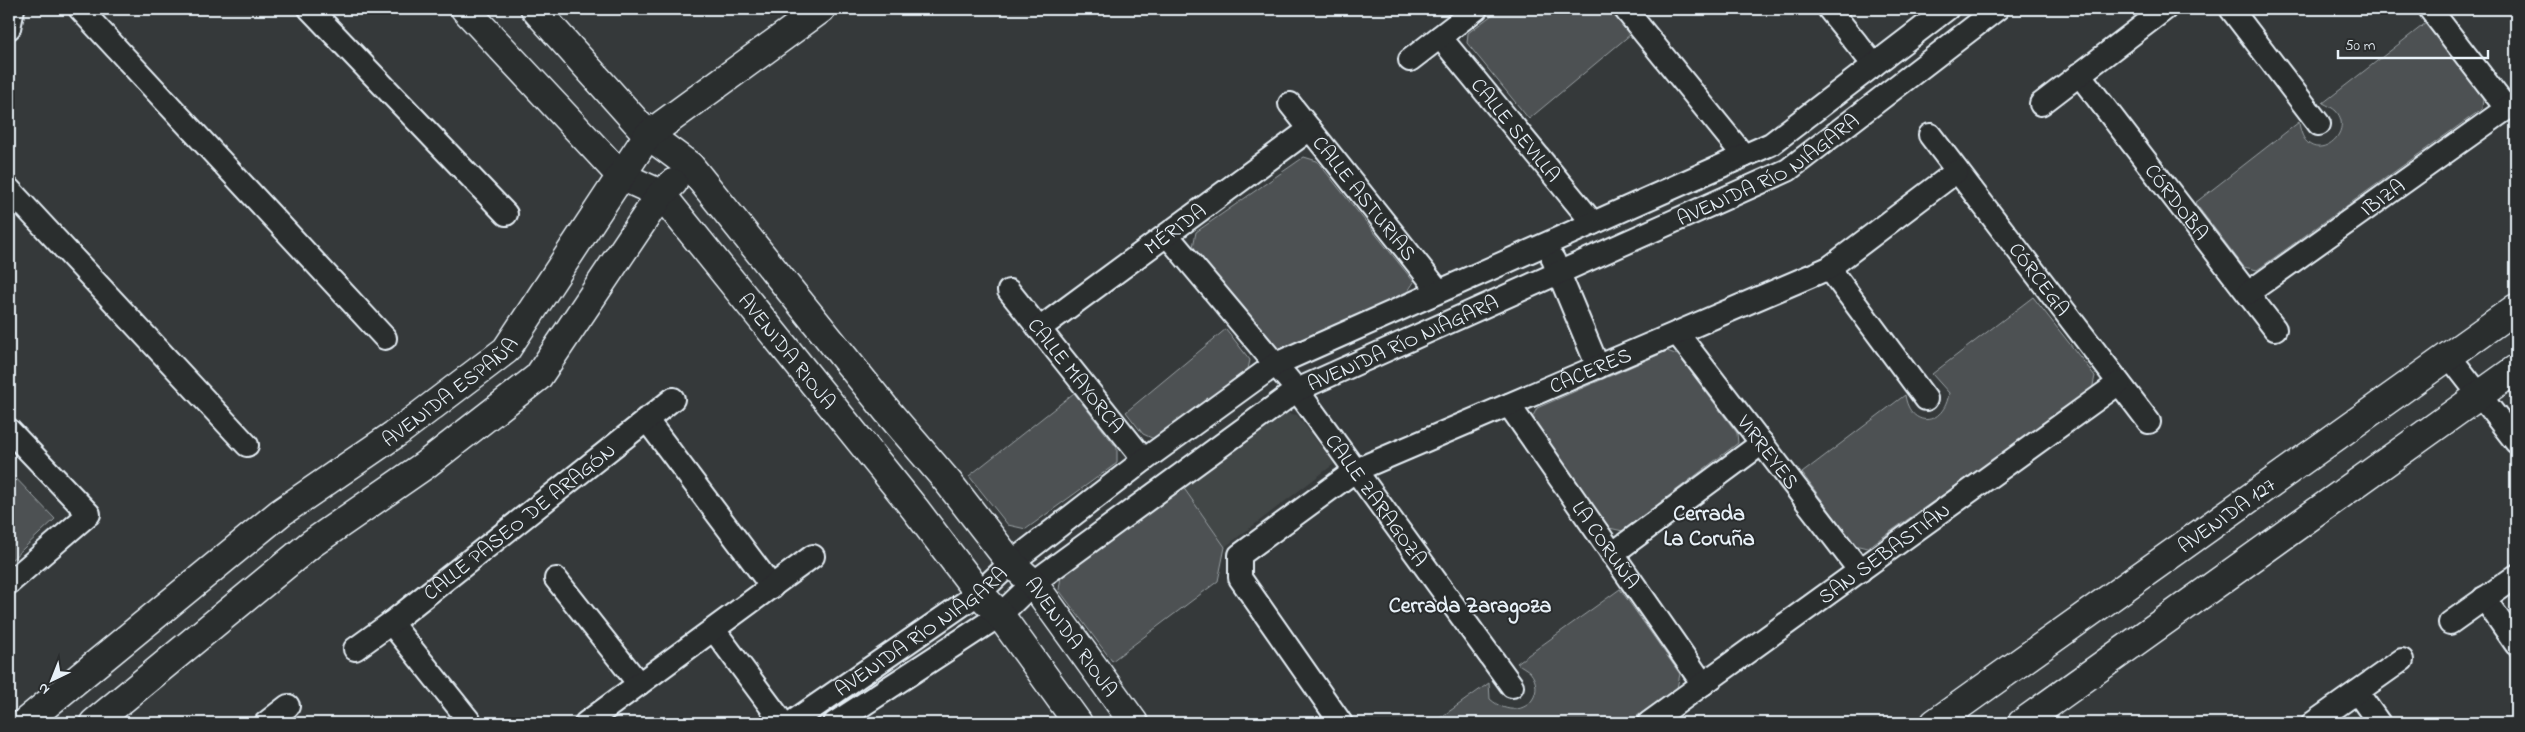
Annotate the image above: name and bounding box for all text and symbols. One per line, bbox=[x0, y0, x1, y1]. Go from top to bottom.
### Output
scale bar bbox=[2338, 28, 2488, 60]
text: 50 m bbox=[2345, 35, 2376, 57]
street label: CALLE SEVILLA bbox=[1463, 72, 1567, 190]
street label: AVENIDA RÍO NIÁGARA bbox=[1673, 107, 1867, 235]
street label: CALLE ASTURIAS bbox=[1304, 130, 1423, 268]
street label: CÓRDOBA bbox=[2136, 158, 2215, 248]
street label: IBIZA bbox=[2355, 172, 2412, 225]
street label: MÉRIDA bbox=[1139, 197, 1213, 263]
street label: CÓRCEGA bbox=[2000, 237, 2076, 323]
street label: AVENIDA RIOJA bbox=[730, 288, 842, 417]
street label: AVENIDA RÍO NIÁGARA bbox=[1303, 289, 1504, 400]
street label: CALLE MAYORCA bbox=[1019, 312, 1130, 441]
street label: AVENIDA ESPAÑA bbox=[377, 332, 527, 456]
street label: CÁCERES bbox=[1545, 341, 1637, 403]
street label: VIRREYES bbox=[1728, 409, 1805, 497]
street label: CALLE ZARAGOZA bbox=[1317, 428, 1434, 574]
street label: CALLE PASEO DE ARAGÓN bbox=[418, 437, 623, 609]
street label: AVENIDA 127 bbox=[2172, 471, 2283, 562]
street label: LA CORUÑA bbox=[1563, 496, 1646, 596]
street label: SAN SEBASTIÁN bbox=[1813, 497, 1957, 613]
district label: Cerrada La Coruña bbox=[1663, 499, 1755, 556]
street label: AVENIDA RÍO NIÁGARA bbox=[829, 560, 1015, 705]
street label: AVENIDA RIOJA bbox=[1016, 572, 1124, 704]
district label: Cerrada Zaragoza bbox=[1389, 591, 1551, 624]
north arrow bbox=[28, 654, 78, 704]
text: N bbox=[34, 678, 55, 699]

